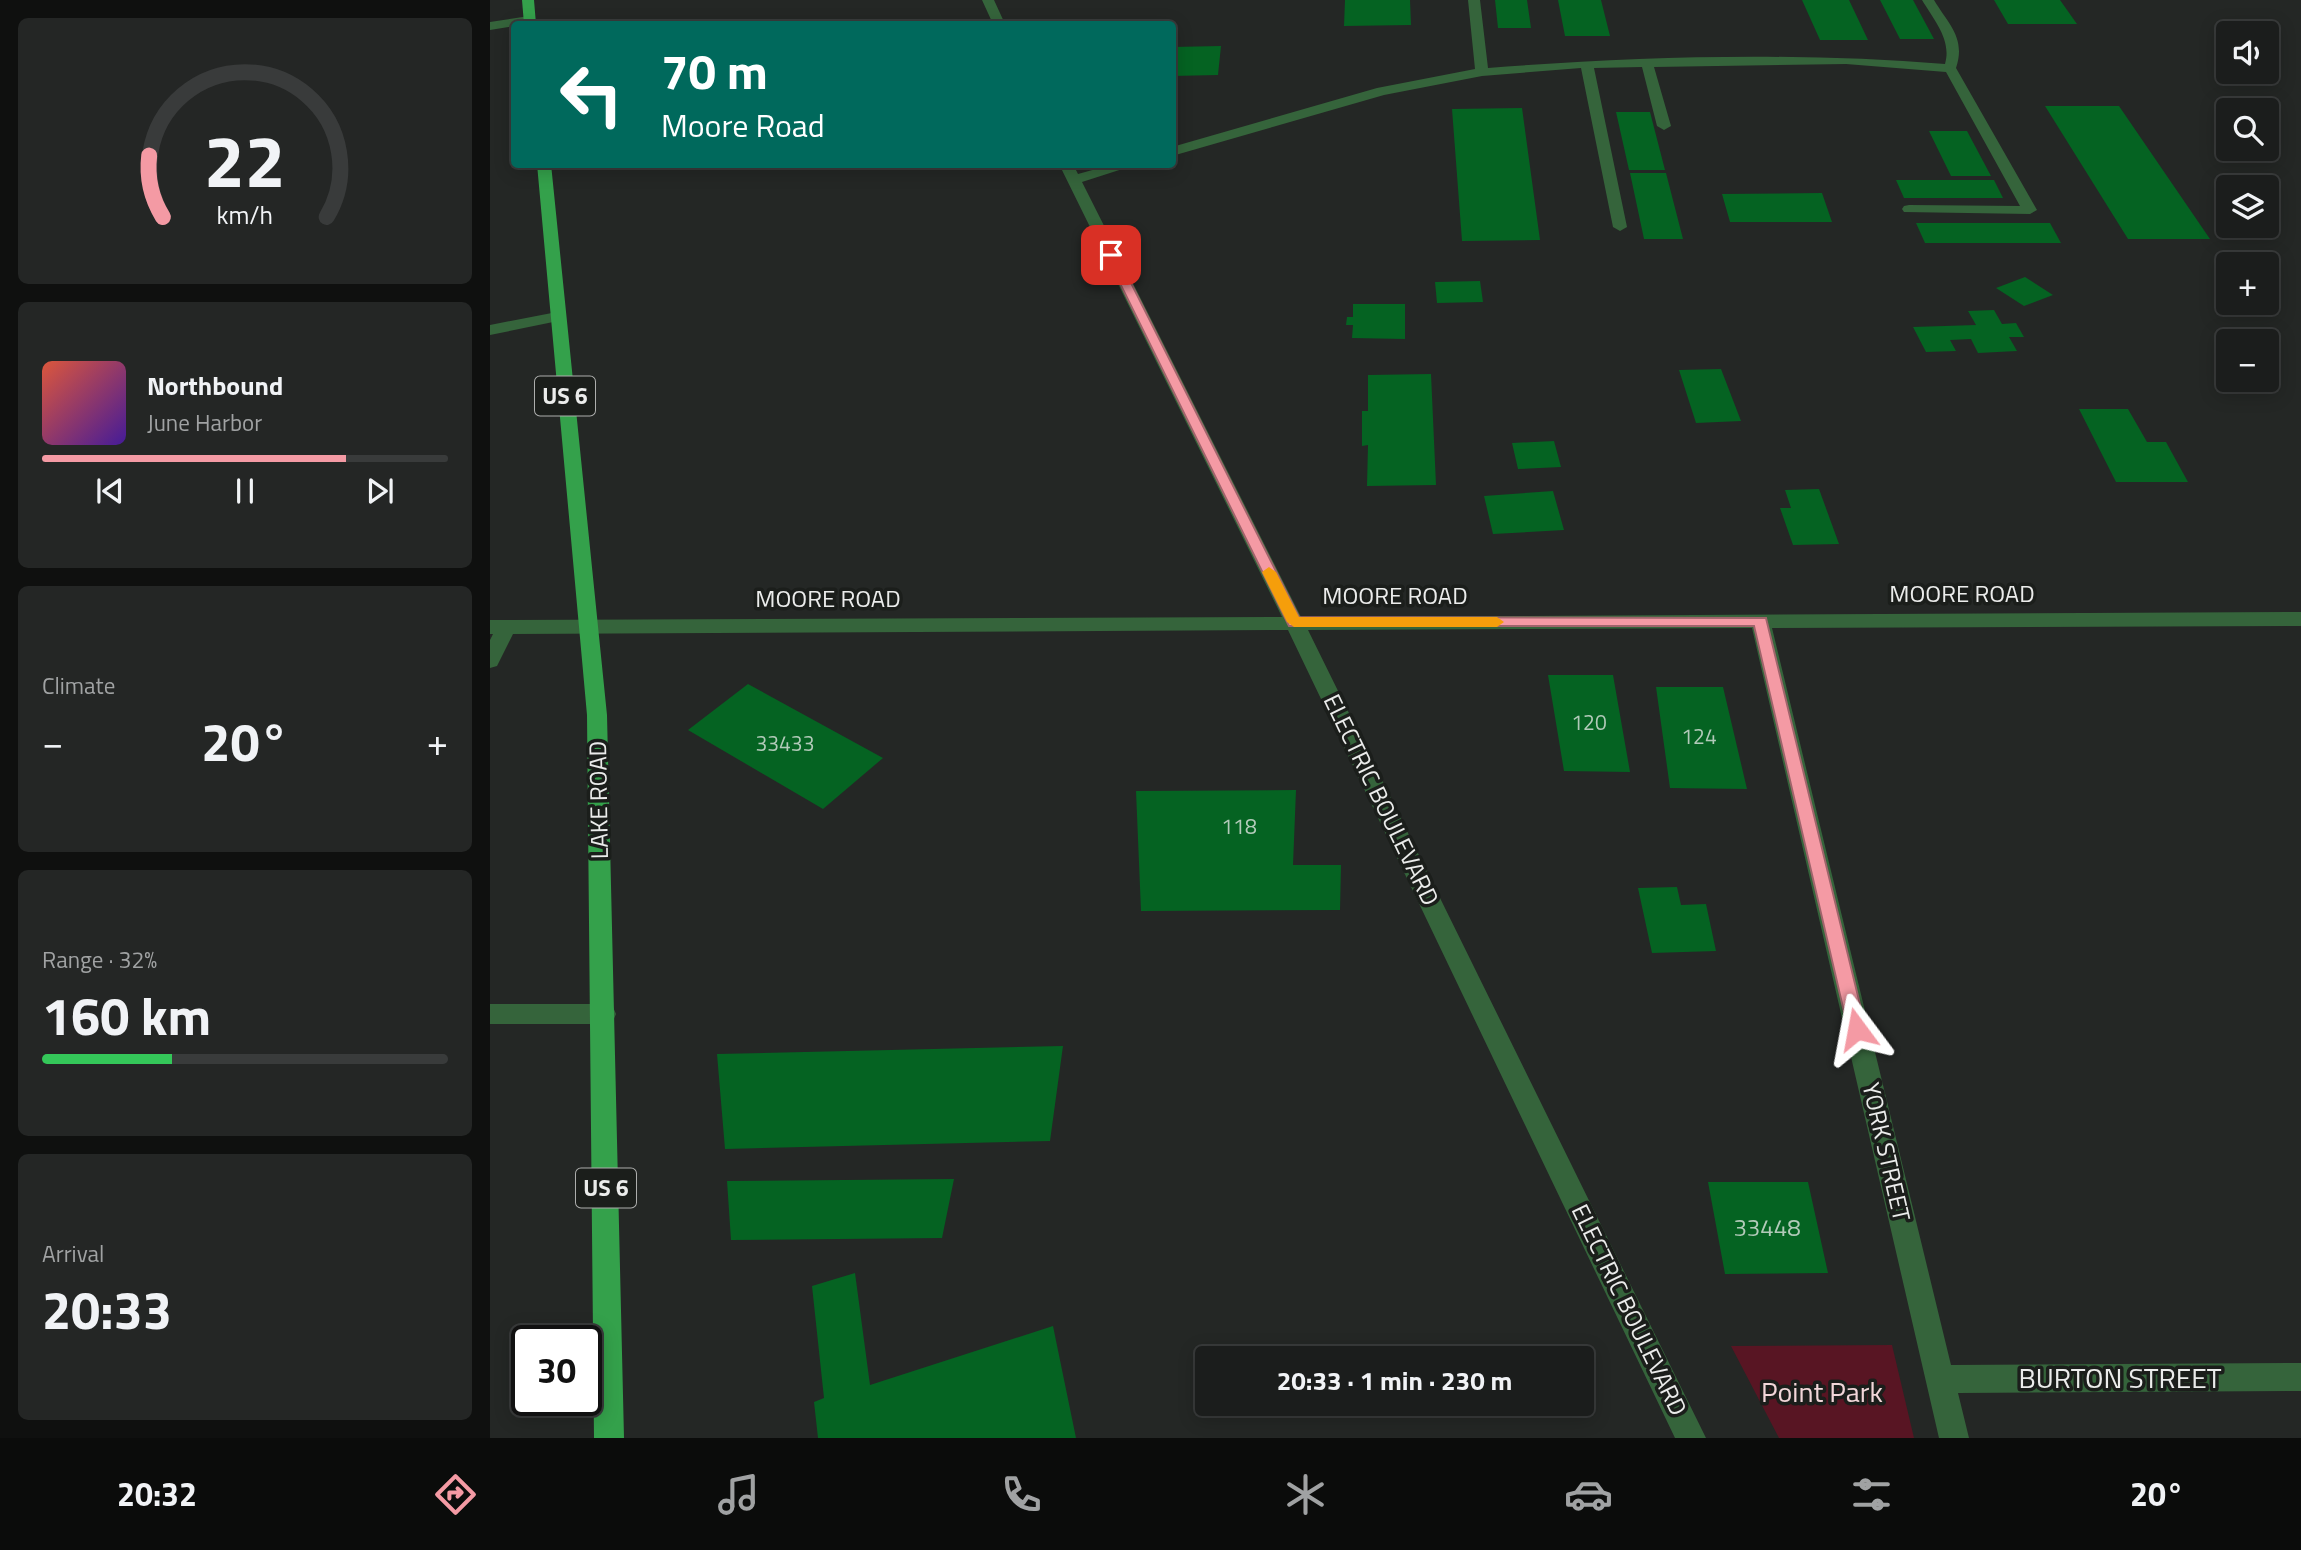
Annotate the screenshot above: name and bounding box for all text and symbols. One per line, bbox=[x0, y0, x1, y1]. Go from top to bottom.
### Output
map controls bbox=[2216, 21, 2279, 392]
button: sound bbox=[2216, 21, 2279, 84]
text: 70 m bbox=[661, 33, 768, 108]
icon: left bbox=[546, 49, 637, 140]
button: search bbox=[2216, 98, 2279, 161]
text: Moore Road bbox=[661, 101, 825, 149]
text: 22 bbox=[204, 105, 286, 215]
button: layers bbox=[2216, 175, 2279, 238]
text: km/h bbox=[217, 196, 273, 234]
pin bbox=[1081, 225, 1141, 285]
icon: arrive bbox=[1092, 236, 1130, 274]
button: + bbox=[2216, 252, 2279, 315]
button: − bbox=[2216, 329, 2279, 392]
text: Northbound bbox=[147, 366, 283, 405]
road number: US 6 bbox=[535, 376, 595, 416]
text: June Harbor bbox=[147, 405, 262, 440]
icon: previous bbox=[91, 472, 129, 510]
icon: pause bbox=[226, 472, 264, 510]
icon: next bbox=[361, 472, 399, 510]
street label: MOORE ROAD bbox=[1889, 575, 2035, 611]
street label: MOORE ROAD bbox=[1322, 577, 1468, 613]
street label: MOORE ROAD bbox=[755, 580, 901, 616]
text: Climate bbox=[42, 668, 115, 703]
street label: ELECTRIC BOULEVARD bbox=[1315, 688, 1449, 911]
text: 20° bbox=[201, 702, 289, 781]
house number: 120 bbox=[1571, 706, 1607, 738]
text: − bbox=[42, 713, 63, 771]
text: + bbox=[427, 713, 448, 771]
house number: 124 bbox=[1681, 720, 1717, 752]
house number: 33433 bbox=[756, 727, 814, 759]
street label: LAKE ROAD bbox=[579, 741, 617, 859]
house number: 118 bbox=[1221, 810, 1257, 842]
text: Range · 32% bbox=[42, 942, 157, 977]
text: 160 km bbox=[42, 976, 211, 1055]
position arrow bbox=[1820, 992, 1894, 1066]
street label: YORK STREET bbox=[1854, 1079, 1920, 1225]
road number: US 6 bbox=[576, 1168, 636, 1208]
street label: ELECTRIC BOULEVARD bbox=[1563, 1198, 1697, 1421]
house number: 33448 bbox=[1733, 1209, 1801, 1245]
text: Arrival bbox=[42, 1236, 104, 1271]
text: 20:33 bbox=[42, 1270, 172, 1349]
speed limit sign: 30 bbox=[511, 1325, 602, 1416]
street label: BURTON STREET bbox=[2019, 1356, 2222, 1399]
text: 20:33 · 1 min · 230 m bbox=[1277, 1361, 1512, 1400]
park label: Point Park bbox=[1761, 1370, 1883, 1413]
text: 20:32 bbox=[117, 1470, 197, 1518]
icon: directions bbox=[431, 1470, 480, 1519]
icon: music bbox=[714, 1470, 763, 1519]
icon: phone bbox=[997, 1470, 1046, 1519]
icon: climate bbox=[1281, 1470, 1330, 1519]
icon: car bbox=[1564, 1470, 1613, 1519]
icon: filters bbox=[1847, 1470, 1896, 1519]
text: 20° bbox=[2130, 1470, 2184, 1518]

